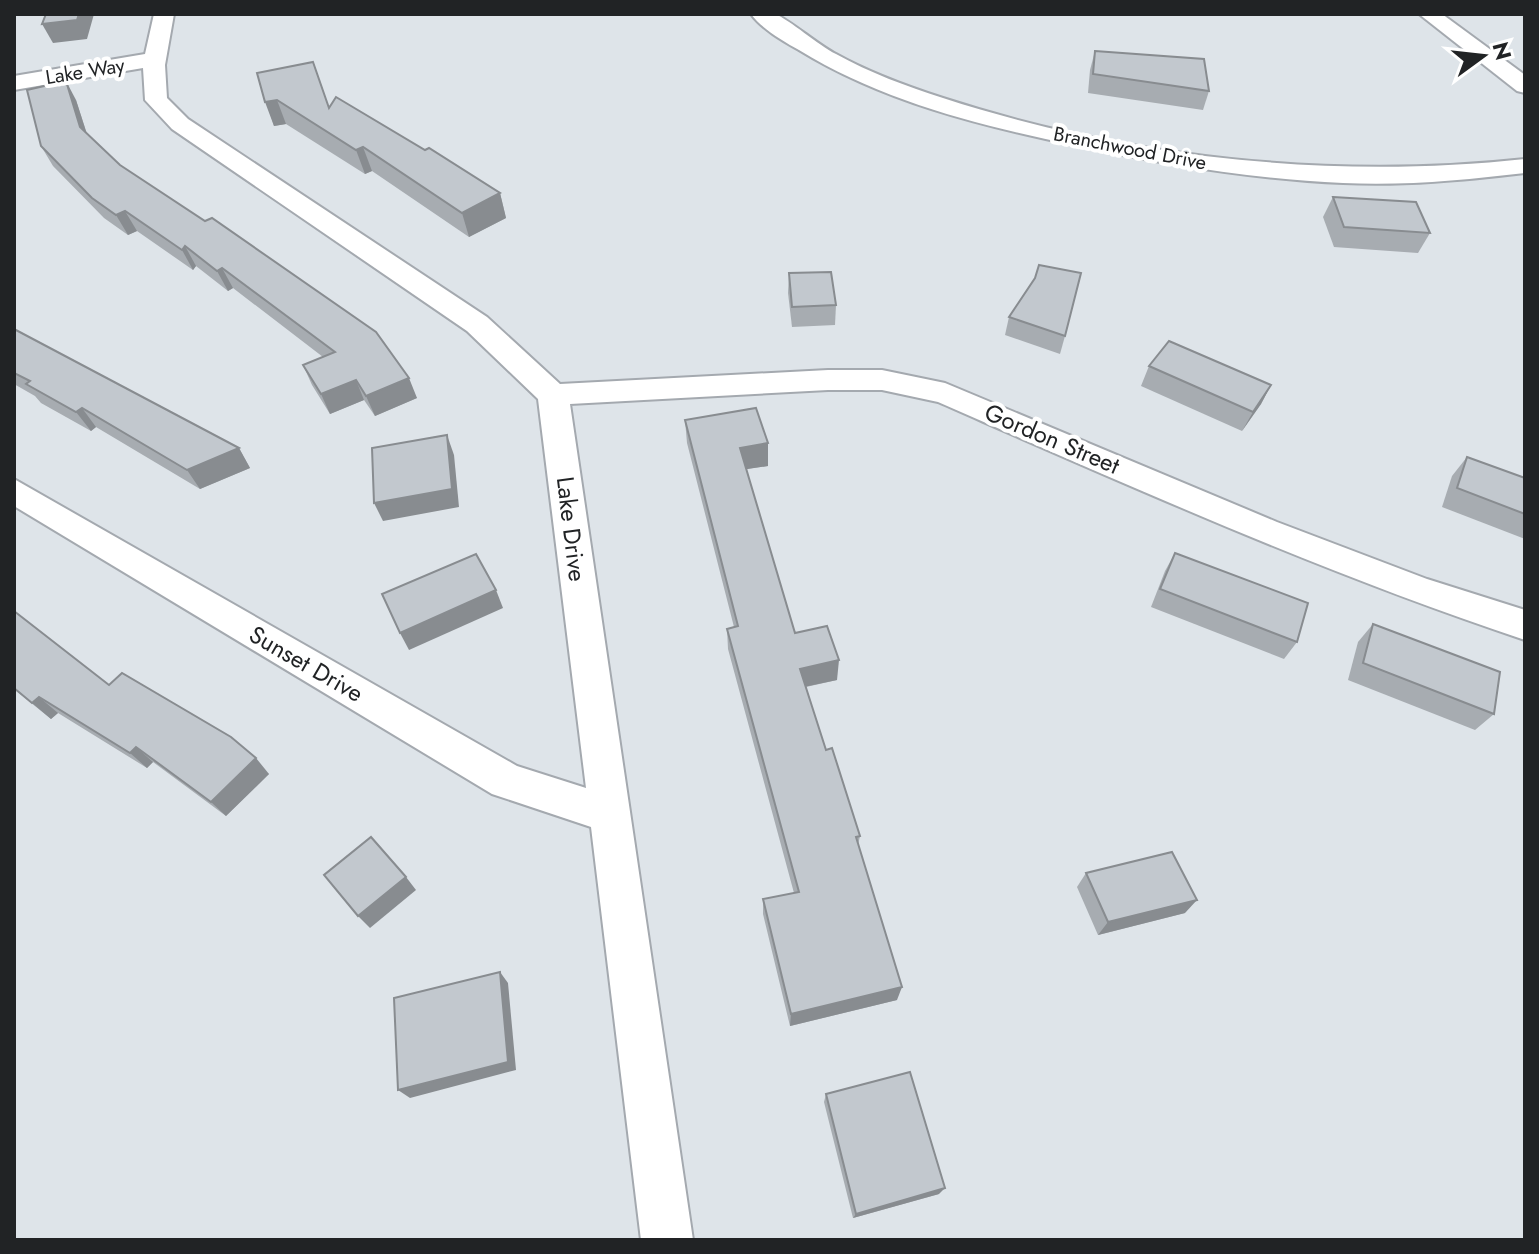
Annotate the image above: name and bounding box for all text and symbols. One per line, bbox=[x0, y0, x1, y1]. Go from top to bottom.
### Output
north arrow bbox=[1443, 16, 1523, 96]
text: N bbox=[1485, 38, 1520, 63]
street label: Lake Way bbox=[44, 51, 127, 92]
street label: Branchwood Drive bbox=[1051, 119, 1209, 178]
street label: Gordon Street bbox=[979, 394, 1125, 483]
street label: Lake Drive bbox=[548, 474, 595, 583]
street label: Sunset Drive bbox=[243, 617, 370, 710]

